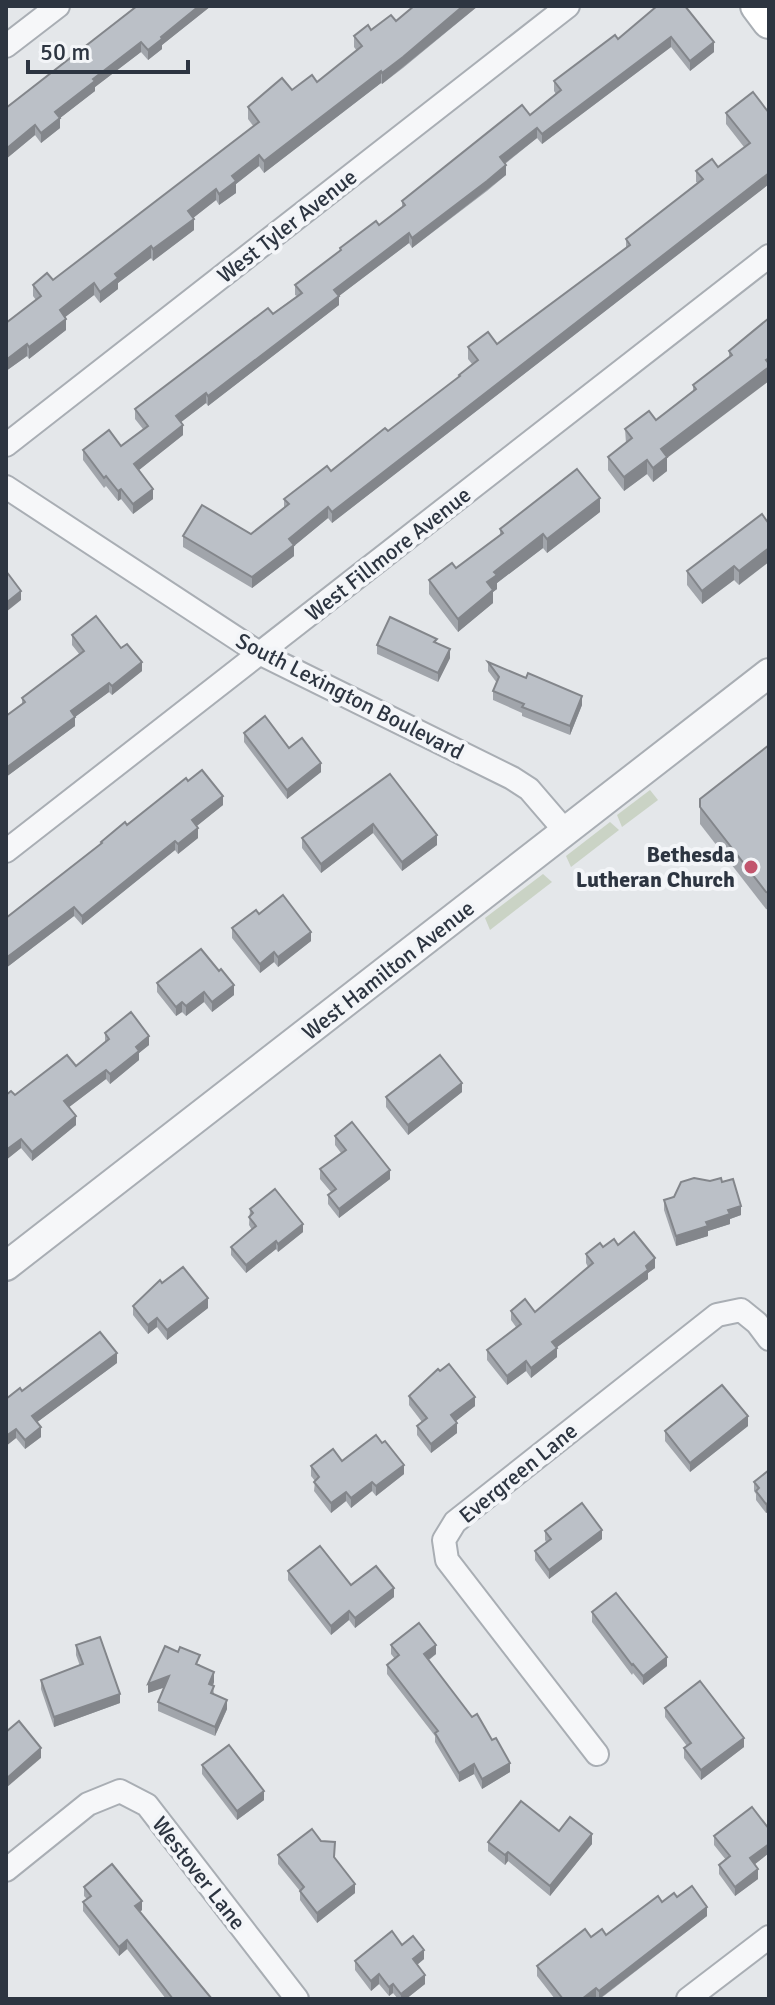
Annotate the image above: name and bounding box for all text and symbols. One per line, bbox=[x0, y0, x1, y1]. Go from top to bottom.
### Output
scale bar bbox=[28, 24, 188, 74]
text: 50 m bbox=[40, 37, 90, 67]
street label: West Tyler Avenue bbox=[212, 163, 362, 289]
street label: West Fillmore Avenue bbox=[300, 481, 476, 627]
street label: South Lexington Boulevard bbox=[232, 627, 468, 765]
place label: Bethesda Lutheran Church bbox=[576, 841, 735, 893]
marker: Bethesda Lutheran Church bbox=[742, 858, 760, 876]
street label: West Hamilton Avenue bbox=[296, 894, 480, 1046]
street label: Evergreen Lane bbox=[453, 1417, 583, 1529]
street label: Westover Lane bbox=[146, 1811, 252, 1935]

